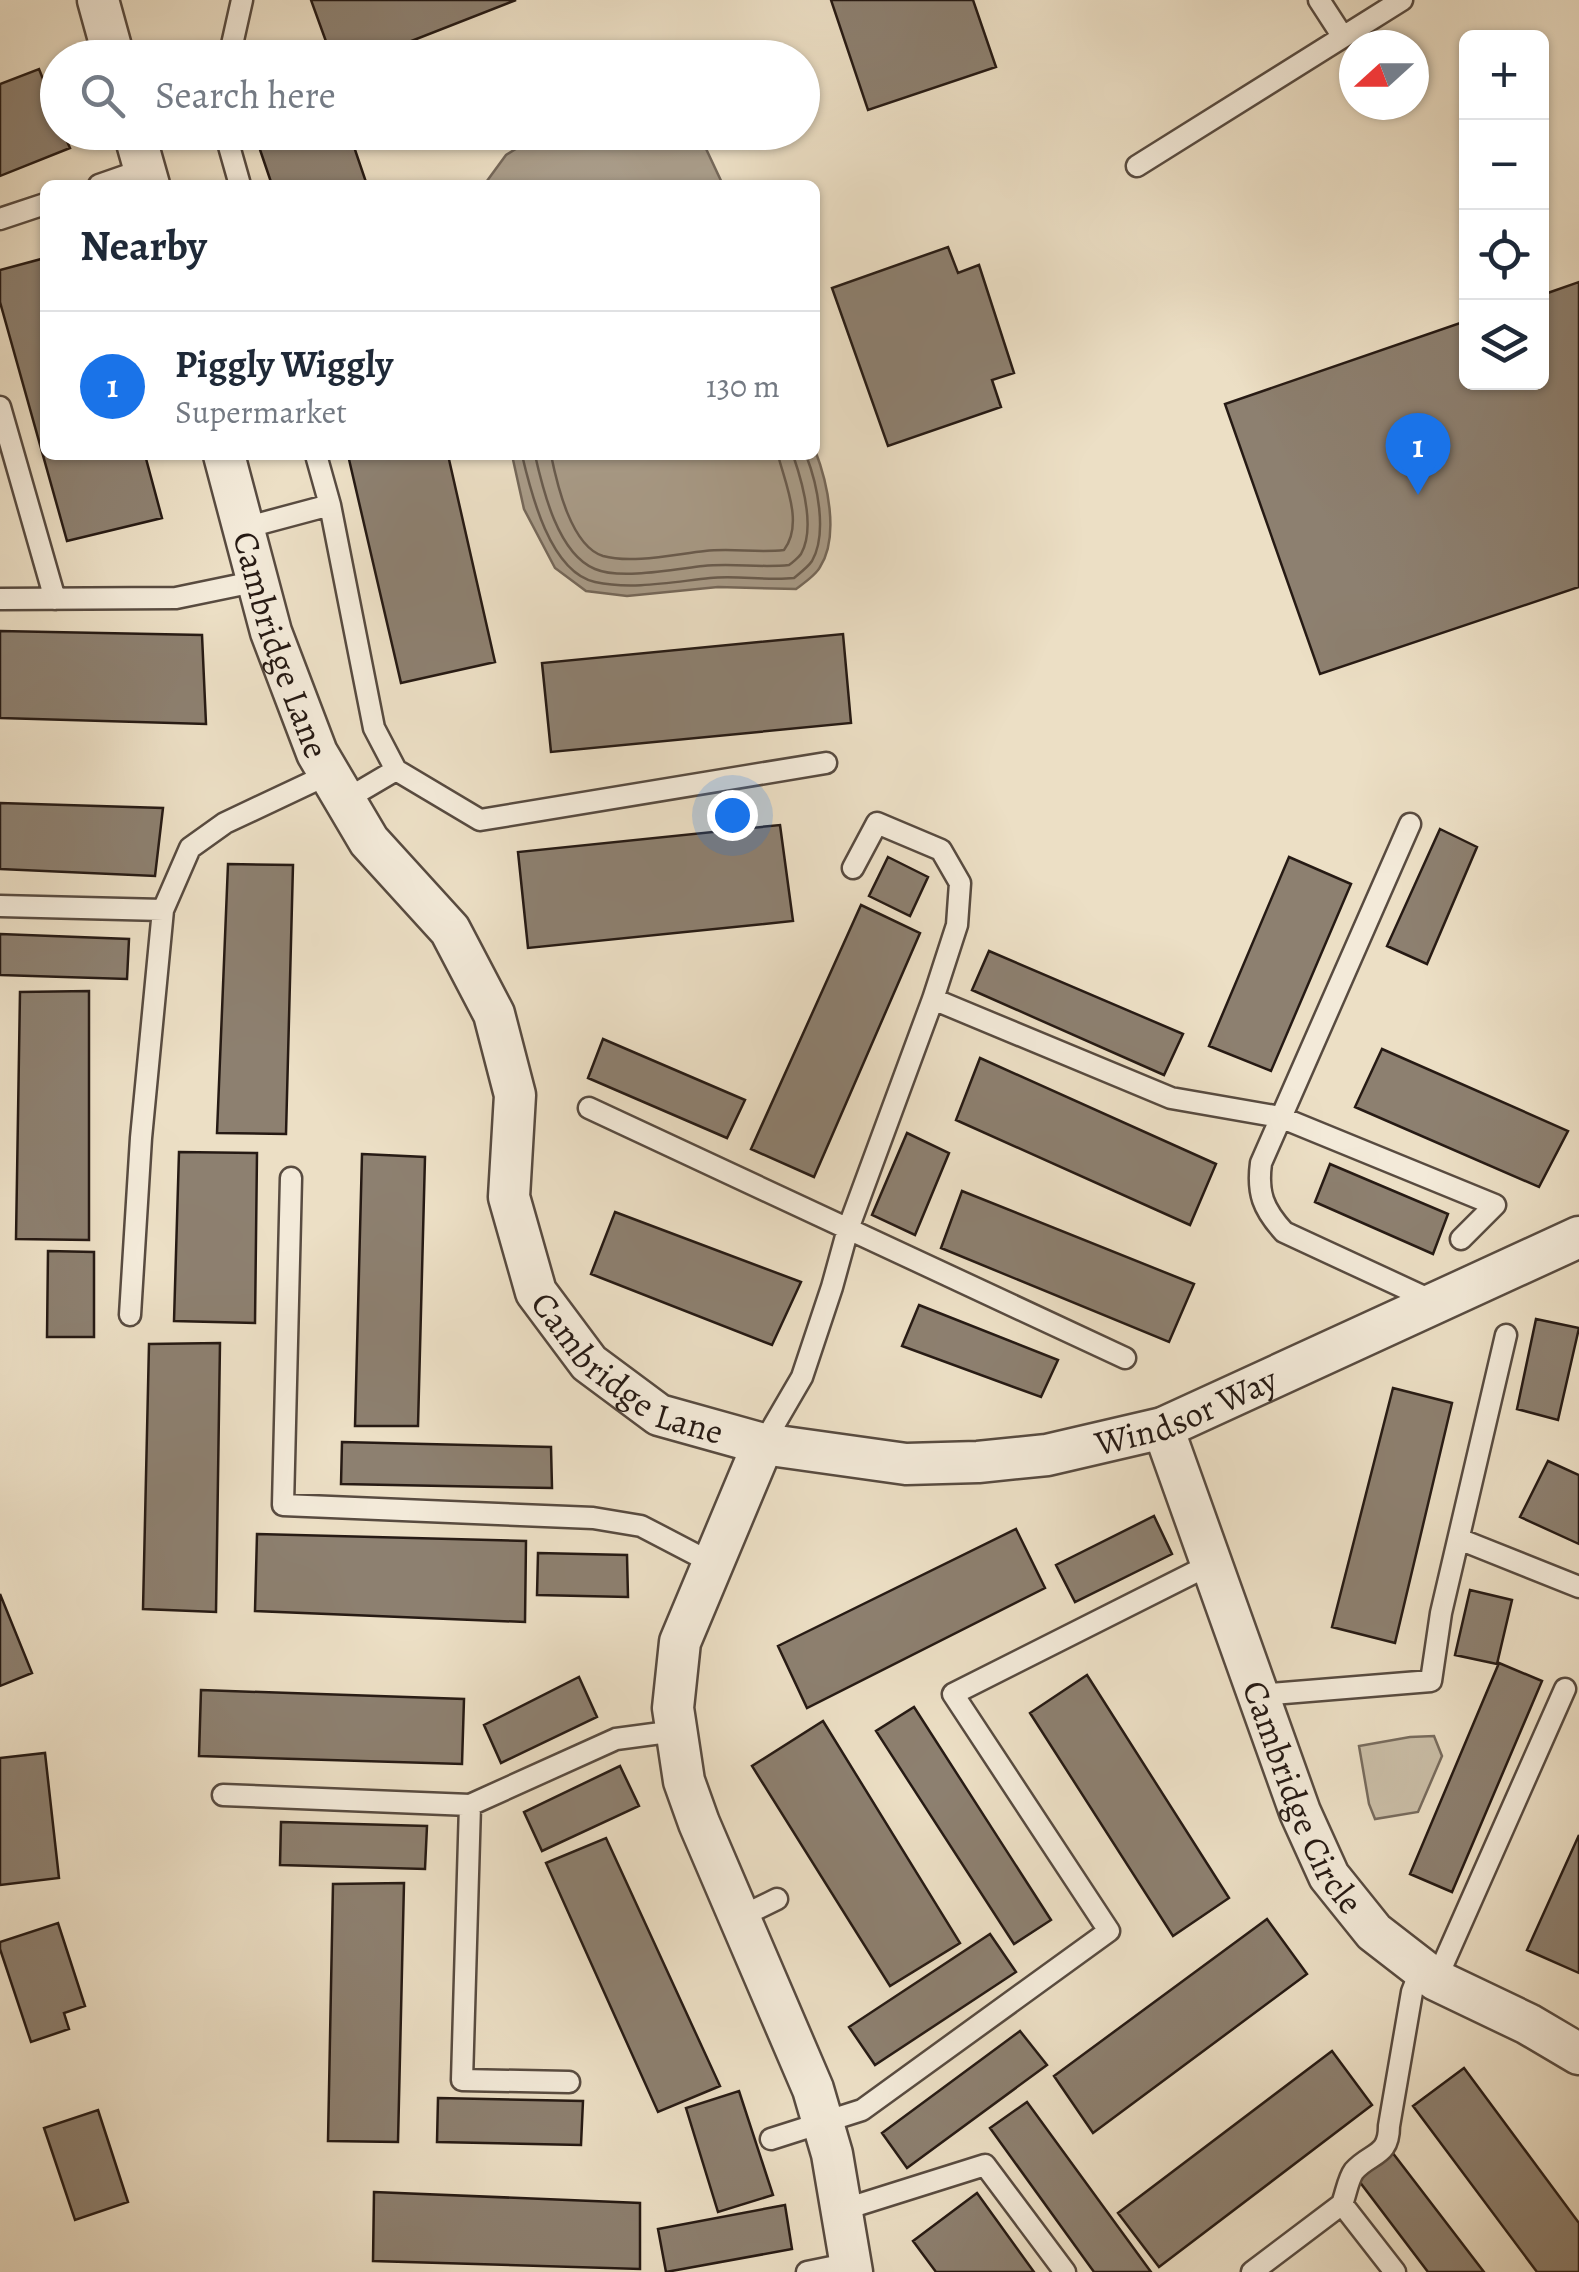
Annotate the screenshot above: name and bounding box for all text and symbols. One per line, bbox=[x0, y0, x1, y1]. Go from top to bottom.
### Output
north arrow bbox=[1339, 30, 1429, 120]
map controls bbox=[1459, 30, 1549, 390]
button: + bbox=[1459, 30, 1549, 120]
search box bbox=[40, 40, 820, 150]
icon: search bbox=[75, 68, 130, 123]
text: Search here bbox=[155, 69, 336, 121]
button: − bbox=[1459, 120, 1549, 210]
button: locate bbox=[1459, 210, 1549, 300]
text: Nearby bbox=[80, 217, 207, 274]
button: layers bbox=[1459, 300, 1549, 390]
text: Piggly Wiggly bbox=[175, 338, 393, 390]
text: 1 bbox=[107, 364, 118, 408]
text: 130 m bbox=[706, 364, 780, 408]
text: Supermarket bbox=[175, 390, 347, 434]
pin: 1 bbox=[1386, 412, 1450, 495]
street label: Cambridge Lane bbox=[221, 526, 341, 765]
your location bbox=[707, 790, 758, 841]
street label: Cambridge Lane bbox=[520, 1282, 729, 1456]
street label: Windsor Way bbox=[1089, 1355, 1285, 1467]
street label: Cambridge Circle bbox=[1231, 1674, 1374, 1924]

